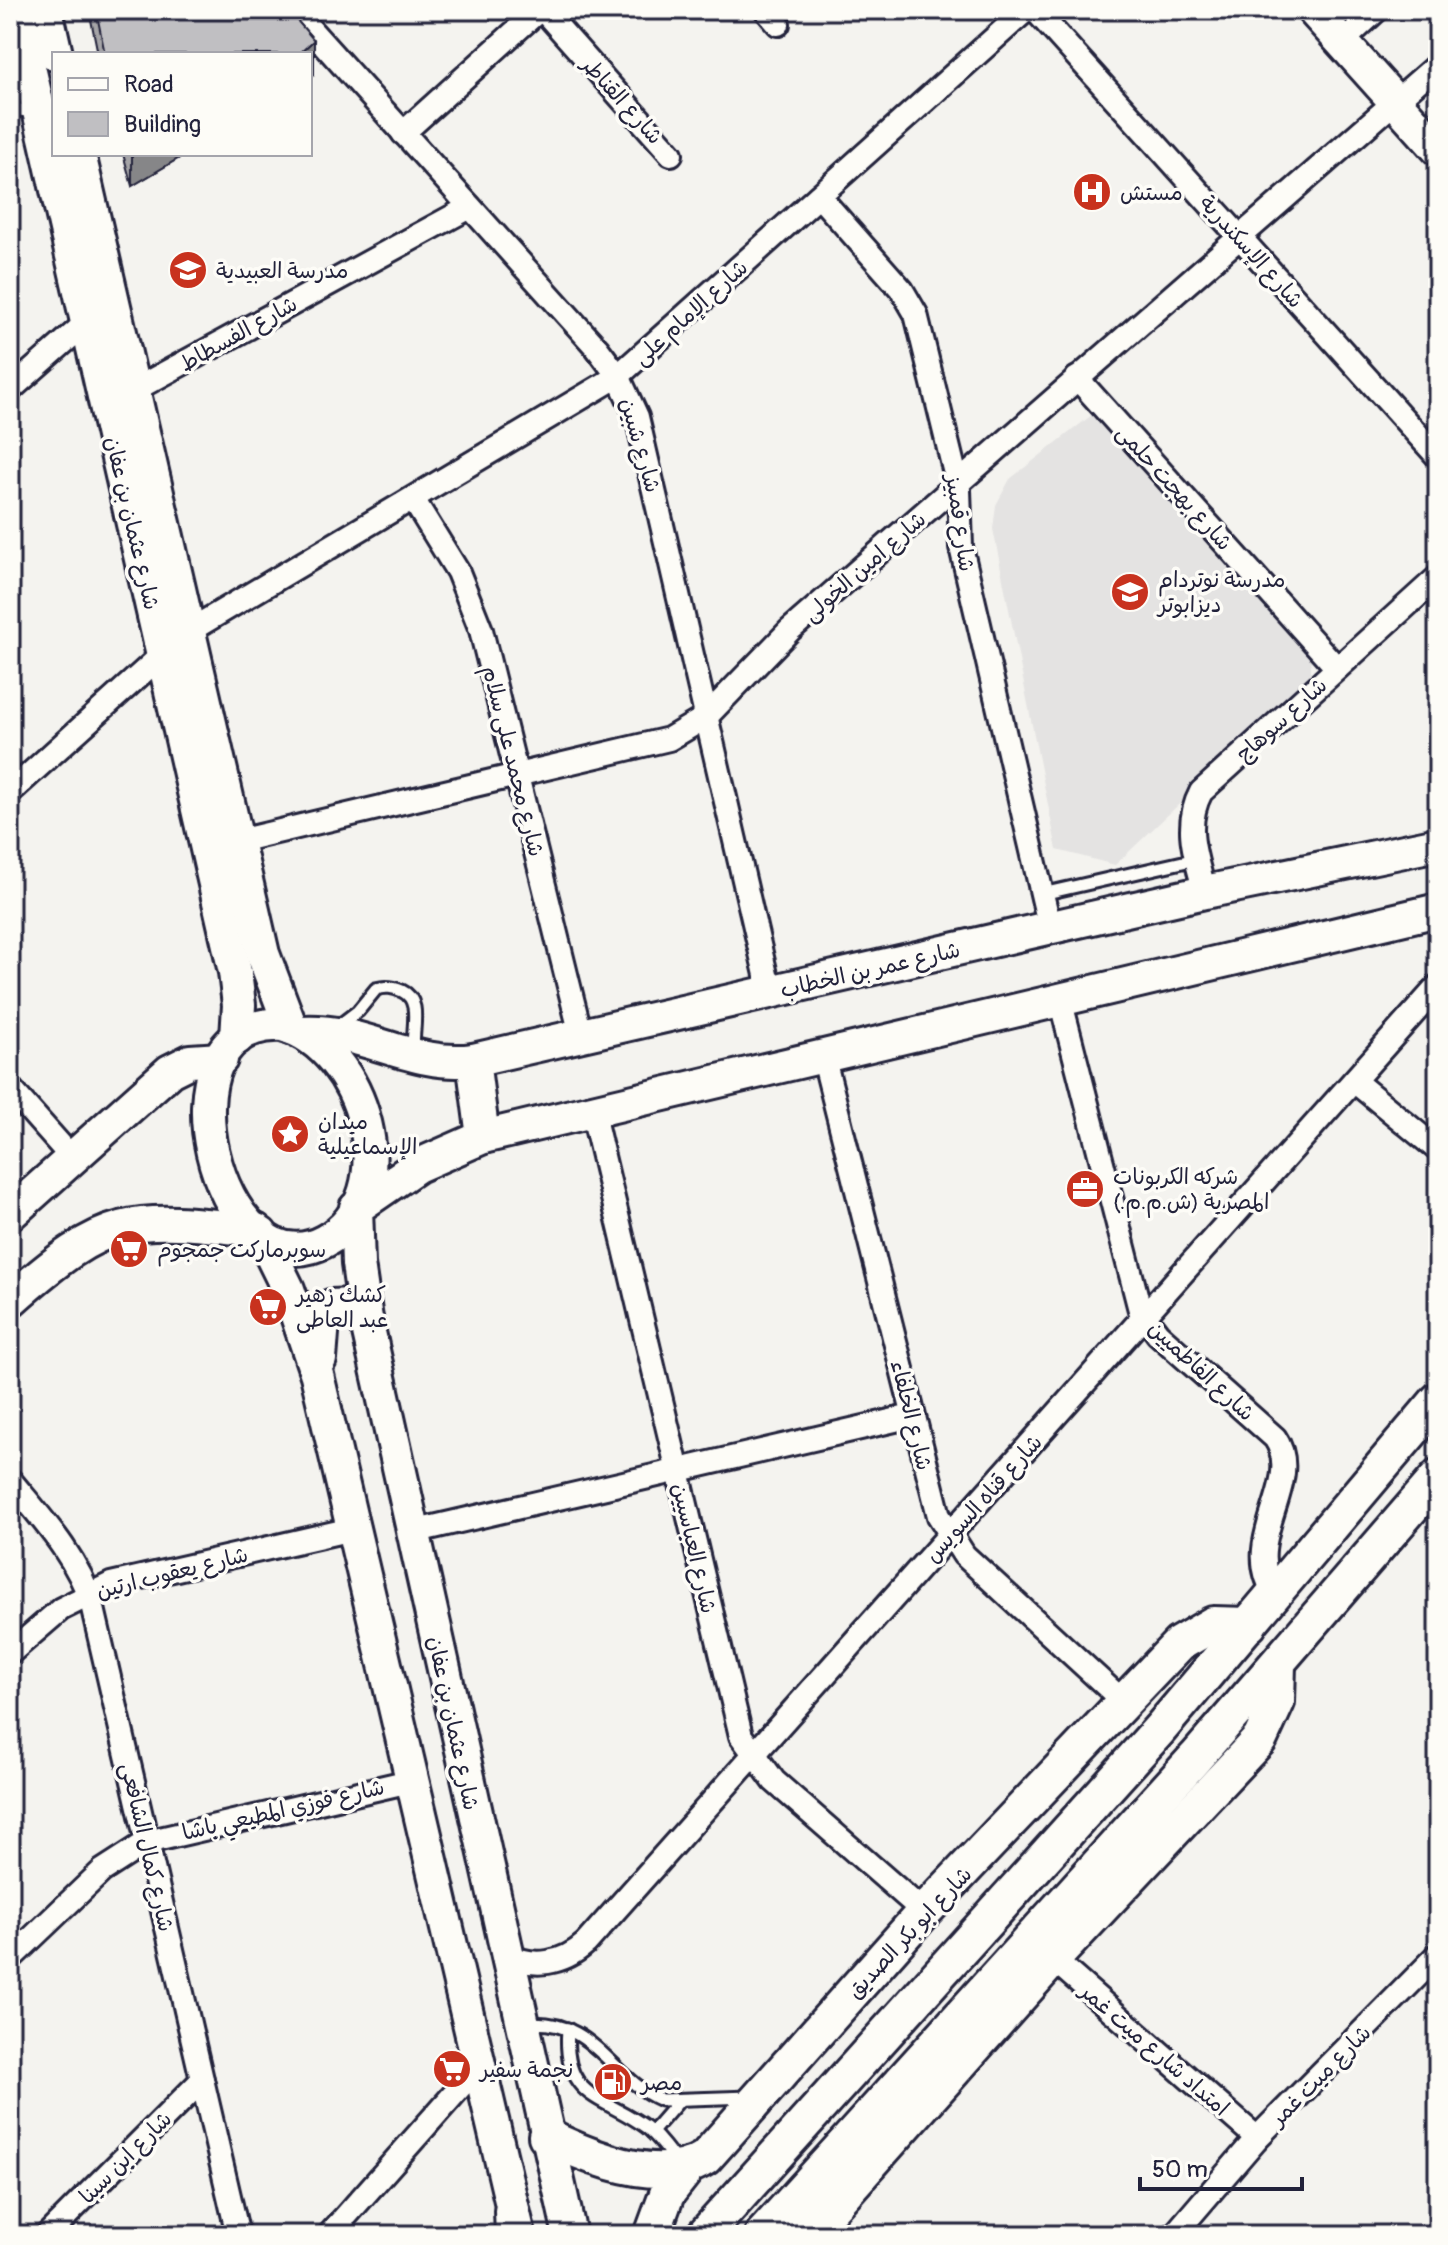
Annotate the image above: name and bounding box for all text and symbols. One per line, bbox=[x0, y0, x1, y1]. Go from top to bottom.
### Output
street label: شارع القناطر bbox=[574, 50, 669, 151]
legend bbox=[52, 52, 312, 156]
text: Road bbox=[124, 70, 174, 99]
text: Building bbox=[124, 110, 201, 139]
hospital icon: مستش bbox=[1071, 171, 1113, 213]
place label: مستش bbox=[1120, 179, 1183, 207]
street label: شارع الإسكندرية bbox=[1192, 189, 1309, 315]
school or university icon: مدرسة العبيدية bbox=[167, 249, 209, 291]
street label: شارع الإمام على bbox=[627, 254, 755, 373]
place label: مدرسة العبيدية bbox=[216, 257, 349, 285]
street label: شارع الفسطاط bbox=[175, 290, 303, 379]
street label: شارع شبين bbox=[612, 395, 667, 496]
street label: شارع بهجت حلمى bbox=[1110, 419, 1238, 557]
street label: شارع عثمان بن عفان bbox=[97, 434, 166, 613]
street label: شارع قمبيز bbox=[938, 471, 981, 574]
street label: شارع امين الخولى bbox=[797, 506, 933, 629]
place label: مدرسة نوتردام ديزابوتر bbox=[1156, 566, 1285, 619]
school or university icon: مدرسة نوتردام ديزابوتر bbox=[1109, 571, 1151, 613]
street label: شارع محمد على سلام bbox=[474, 663, 550, 860]
street label: شارع سوهاج bbox=[1230, 671, 1334, 769]
street label: شارع عمر بن الخطاب bbox=[777, 936, 963, 1005]
place label: ميدان الإسماعيلية bbox=[318, 1108, 417, 1161]
place icon: ميدان الإسماعيلية bbox=[269, 1113, 311, 1155]
place label: شركه الكربونات المصرية (ش.م.م.) bbox=[1113, 1163, 1269, 1218]
office icon: شركه الكربونات المصرية (ش.م.م.) bbox=[1064, 1168, 1106, 1210]
supermarket icon: سوبرماركت جمجوم bbox=[108, 1228, 150, 1270]
place label: سوبرماركت جمجوم bbox=[157, 1236, 326, 1267]
place label: كشك زهير عبد العاطى bbox=[294, 1281, 388, 1334]
supermarket icon: كشك زهير عبد العاطى bbox=[247, 1286, 289, 1328]
street label: شارع الفاطميين bbox=[1142, 1314, 1260, 1428]
street label: شارع الخلفاء bbox=[883, 1357, 938, 1473]
street label: شارع قناه السويس bbox=[919, 1429, 1049, 1569]
street label: شارع العباسيين bbox=[664, 1480, 723, 1616]
street label: شارع يعقوب ارتين bbox=[93, 1541, 251, 1606]
street label: شارع عثمان بن عفان bbox=[420, 1634, 485, 1813]
street label: شارع كمال الشافعى bbox=[113, 1760, 180, 1935]
street label: شارع فوزي المطيعي باشا bbox=[179, 1773, 388, 1852]
street label: شارع ابو بكر الصديق bbox=[841, 1861, 979, 2005]
street label: امتداد شارع ميت غمر bbox=[1072, 1976, 1235, 2123]
street label: شارع ميت غمر bbox=[1263, 2019, 1378, 2134]
supermarket icon: نجمة سفير bbox=[431, 2048, 473, 2090]
place label: نجمة سفير bbox=[478, 2056, 573, 2084]
fuel station icon: مصر bbox=[592, 2061, 634, 2103]
place label: مصر bbox=[639, 2069, 682, 2097]
street label: شارع ابن سينا bbox=[73, 2105, 179, 2211]
scale bar bbox=[1140, 2141, 1302, 2191]
text: 50 m bbox=[1152, 2155, 1208, 2184]

